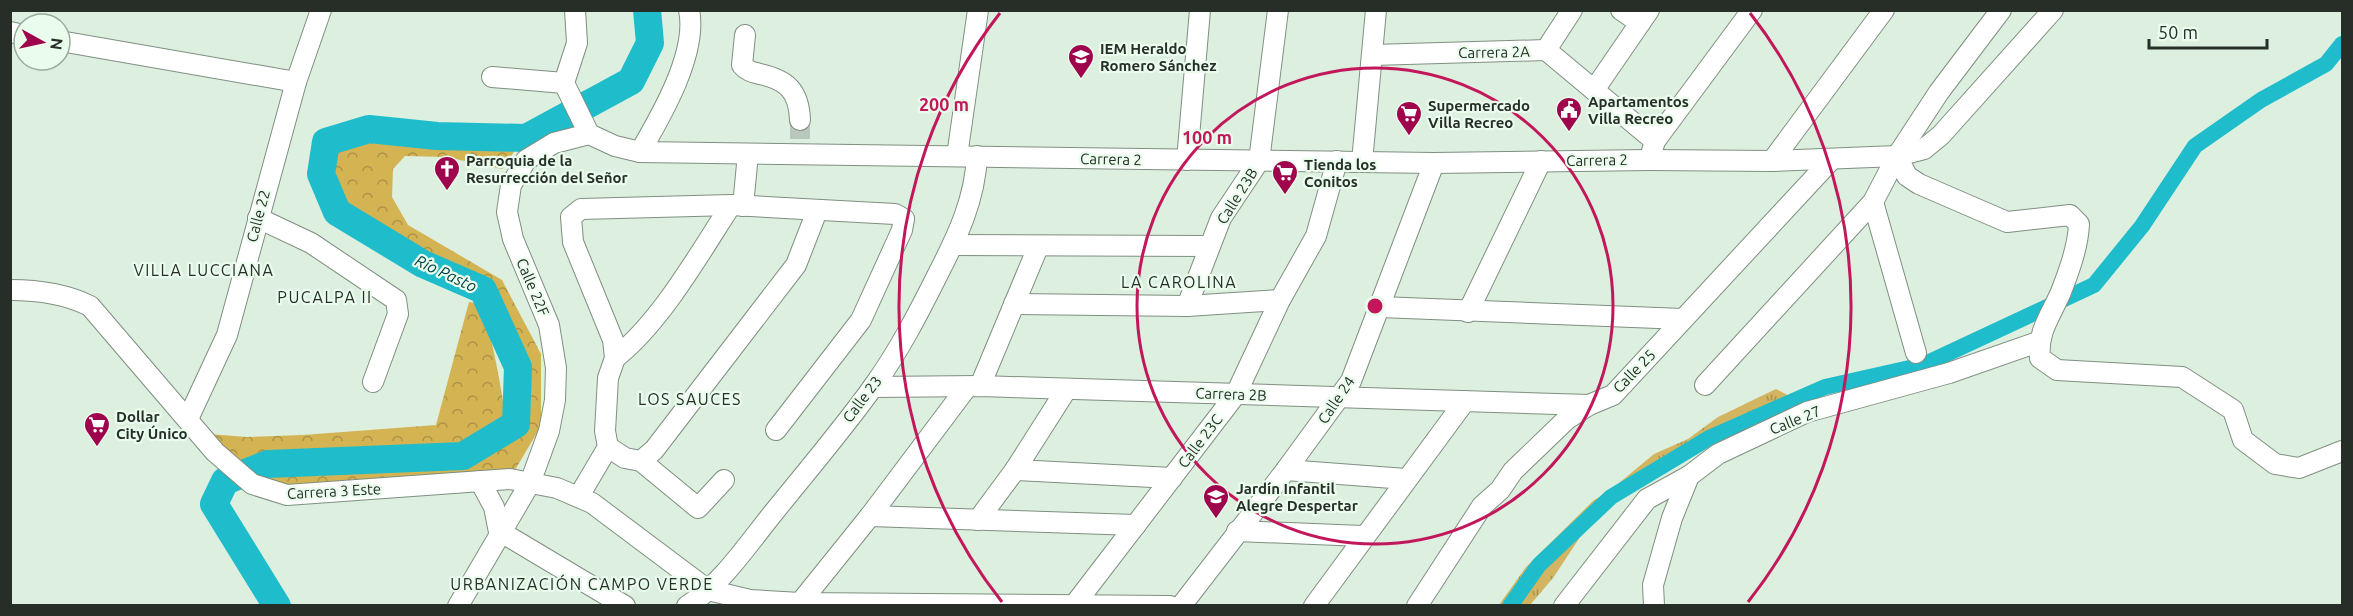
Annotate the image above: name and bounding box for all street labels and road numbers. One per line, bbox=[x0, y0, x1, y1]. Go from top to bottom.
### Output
street label: Carrera 2A bbox=[1458, 43, 1530, 61]
street label: Carrera 2 bbox=[1080, 150, 1142, 168]
street label: Carrera 2 bbox=[1566, 151, 1628, 169]
street label: Calle 23B bbox=[1213, 165, 1261, 227]
street label: Calle 22 bbox=[243, 188, 273, 244]
street label: Calle 22F bbox=[513, 255, 553, 319]
street label: Calle 25 bbox=[1609, 346, 1659, 396]
street label: Calle 23 bbox=[839, 373, 885, 425]
street label: Calle 24 bbox=[1314, 373, 1358, 427]
street label: Carrera 2B bbox=[1195, 384, 1267, 404]
street label: Calle 27 bbox=[1767, 402, 1823, 438]
street label: Calle 23C bbox=[1174, 411, 1226, 471]
street label: Carrera 3 Este bbox=[286, 480, 382, 502]

